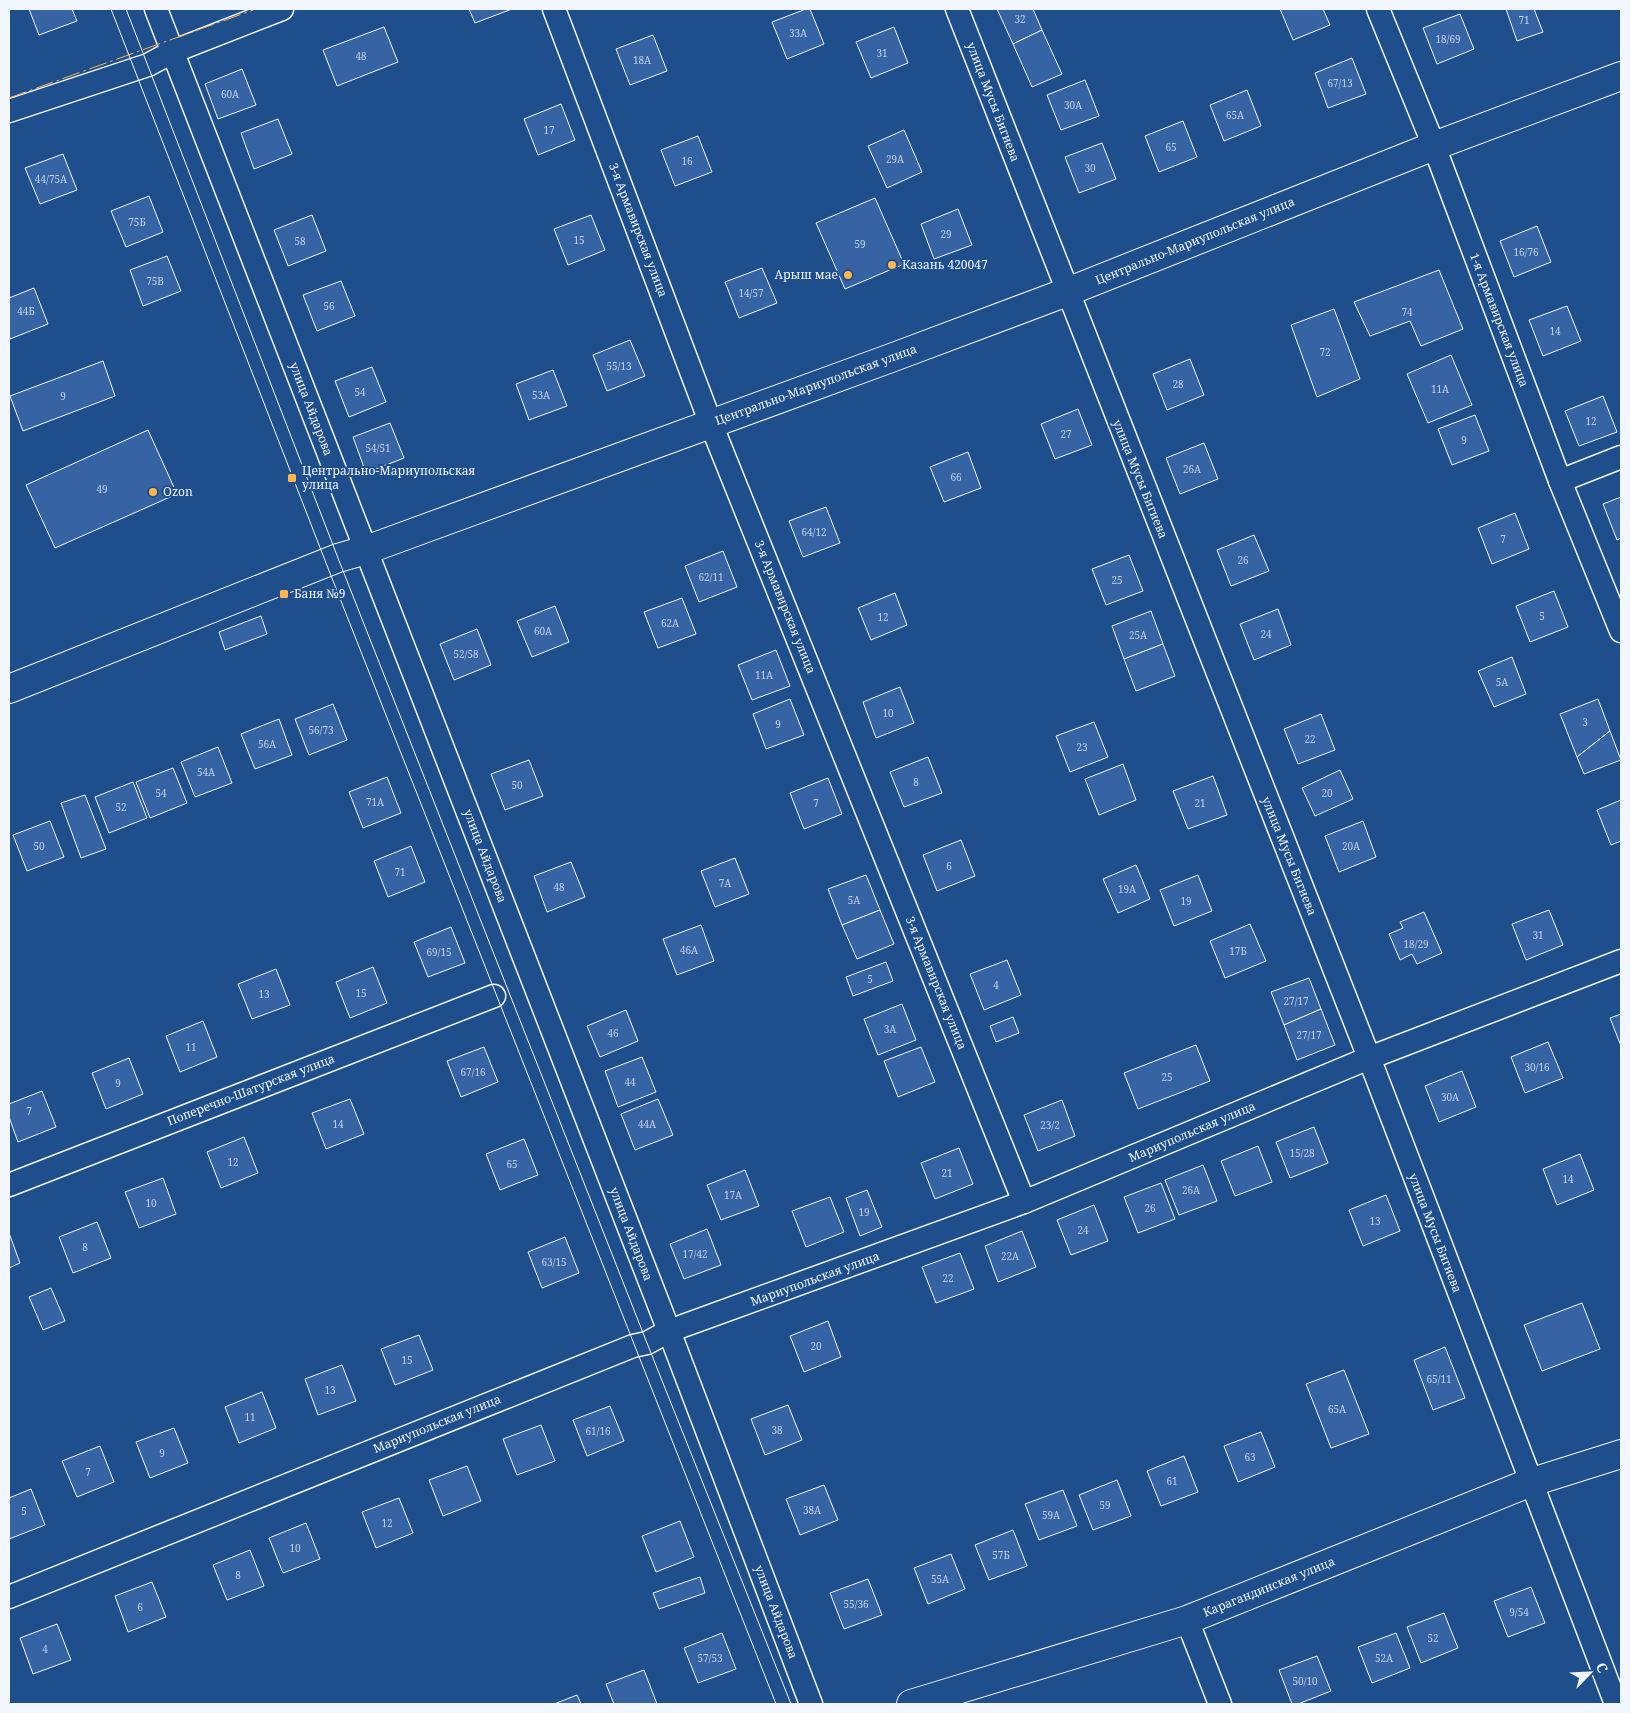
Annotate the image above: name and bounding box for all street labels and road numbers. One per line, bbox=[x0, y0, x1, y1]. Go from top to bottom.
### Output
street label: улица Мусы Бигиева bbox=[963, 40, 1024, 164]
street label: 3-я Армавирская улица bbox=[605, 160, 672, 300]
street label: Центрально-Мариупольская улица bbox=[1093, 193, 1297, 288]
street label: 1-я Армавирская улица bbox=[1466, 250, 1533, 390]
street label: Центрально-Мариупольская улица bbox=[713, 340, 919, 429]
street label: улица Айдарова bbox=[286, 360, 337, 458]
street label: улица Мусы Бигиева bbox=[1109, 417, 1172, 541]
street label: 3-я Армавирская улица bbox=[751, 538, 820, 676]
street label: улица Мусы Бигиева bbox=[1258, 794, 1321, 918]
street label: улица Айдарова bbox=[460, 807, 511, 905]
street label: 3-я Армавирская улица bbox=[902, 914, 971, 1052]
street label: Поперечно-Шатурская улица bbox=[164, 1050, 337, 1129]
street label: Мариупольская улица bbox=[1126, 1097, 1258, 1166]
street label: улица Мусы Бигиева bbox=[1405, 1171, 1466, 1295]
street label: улица Айдарова bbox=[606, 1185, 657, 1283]
street label: Мариупольская улица bbox=[748, 1247, 882, 1310]
street label: Мариупольская улица bbox=[370, 1390, 503, 1457]
street label: Карагандинская улица bbox=[1200, 1552, 1337, 1621]
street label: улица Айдарова bbox=[751, 1563, 802, 1661]

